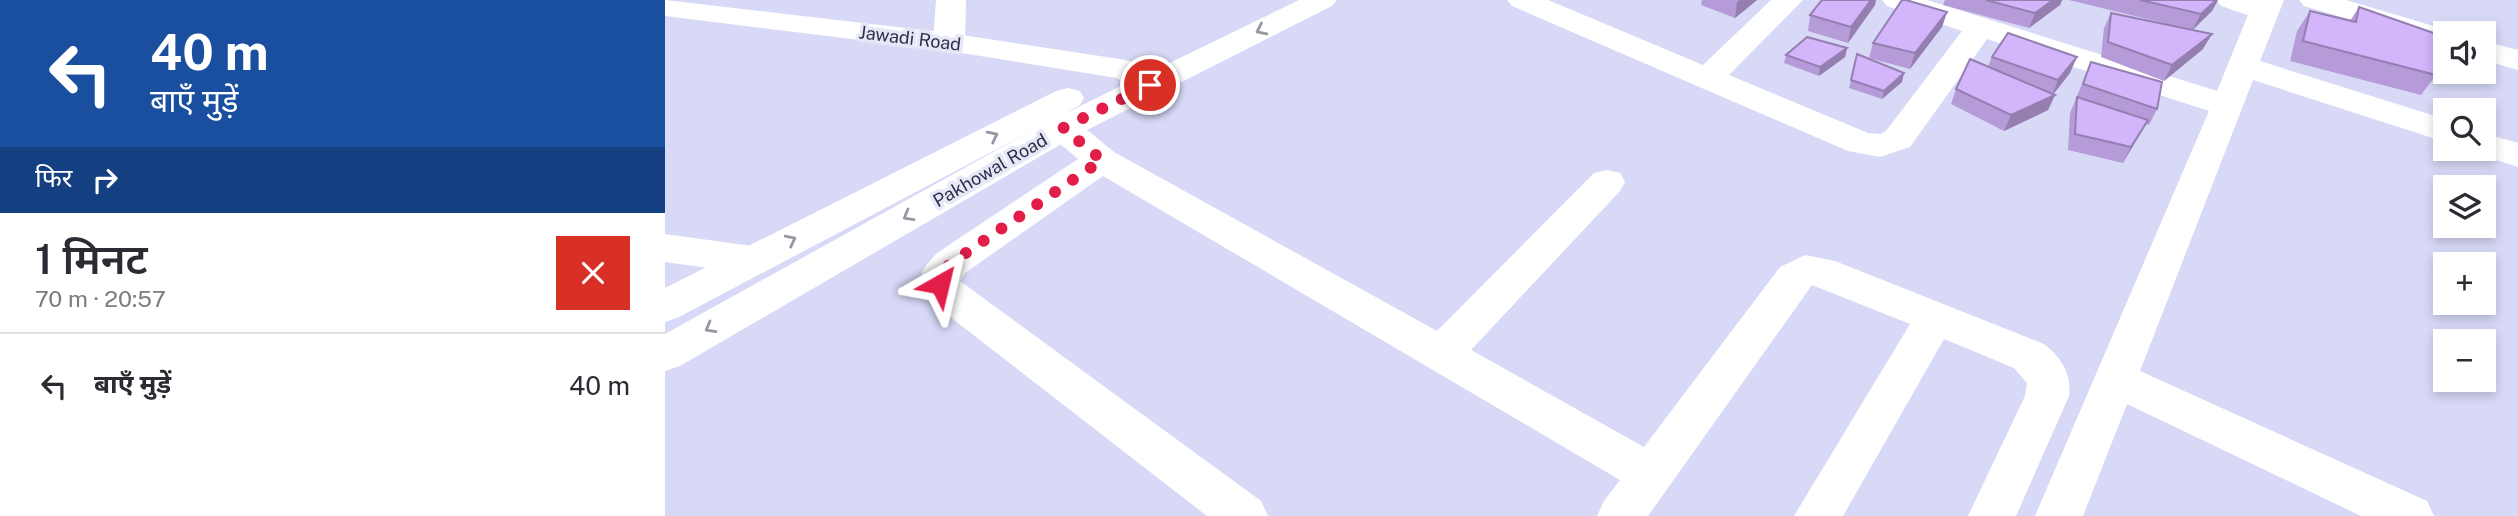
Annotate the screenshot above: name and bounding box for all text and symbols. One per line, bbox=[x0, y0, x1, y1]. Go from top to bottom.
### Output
street label: Jawadi Road bbox=[858, 21, 962, 55]
map controls bbox=[2433, 21, 2496, 392]
button: sound bbox=[2433, 21, 2496, 84]
one-way arrow bbox=[1256, 22, 1268, 36]
text: 40 m bbox=[150, 23, 269, 81]
icon: left bbox=[35, 28, 126, 119]
pin bbox=[1120, 55, 1180, 115]
icon: arrive bbox=[1131, 66, 1169, 104]
text: बाएँ मुड़ें bbox=[150, 82, 238, 119]
button: search bbox=[2433, 98, 2496, 161]
street label: Pakhowal Road bbox=[929, 129, 1051, 211]
one-way arrow bbox=[986, 130, 998, 144]
icon: right bbox=[86, 161, 124, 199]
text: फिर bbox=[35, 162, 72, 193]
button: layers bbox=[2433, 175, 2496, 238]
one-way arrow bbox=[903, 208, 916, 221]
text: 1 मिनट bbox=[35, 234, 148, 283]
one-way arrow bbox=[784, 235, 796, 249]
button: close bbox=[556, 236, 630, 310]
position arrow bbox=[903, 247, 977, 321]
button: + bbox=[2433, 252, 2496, 315]
text: 70 m · 20:57 bbox=[35, 285, 166, 312]
one-way arrow bbox=[705, 320, 718, 333]
button: − bbox=[2433, 329, 2496, 392]
icon: left bbox=[35, 367, 73, 405]
text: बाएँ मुड़ें bbox=[94, 368, 171, 399]
text: 40 m bbox=[569, 370, 630, 401]

